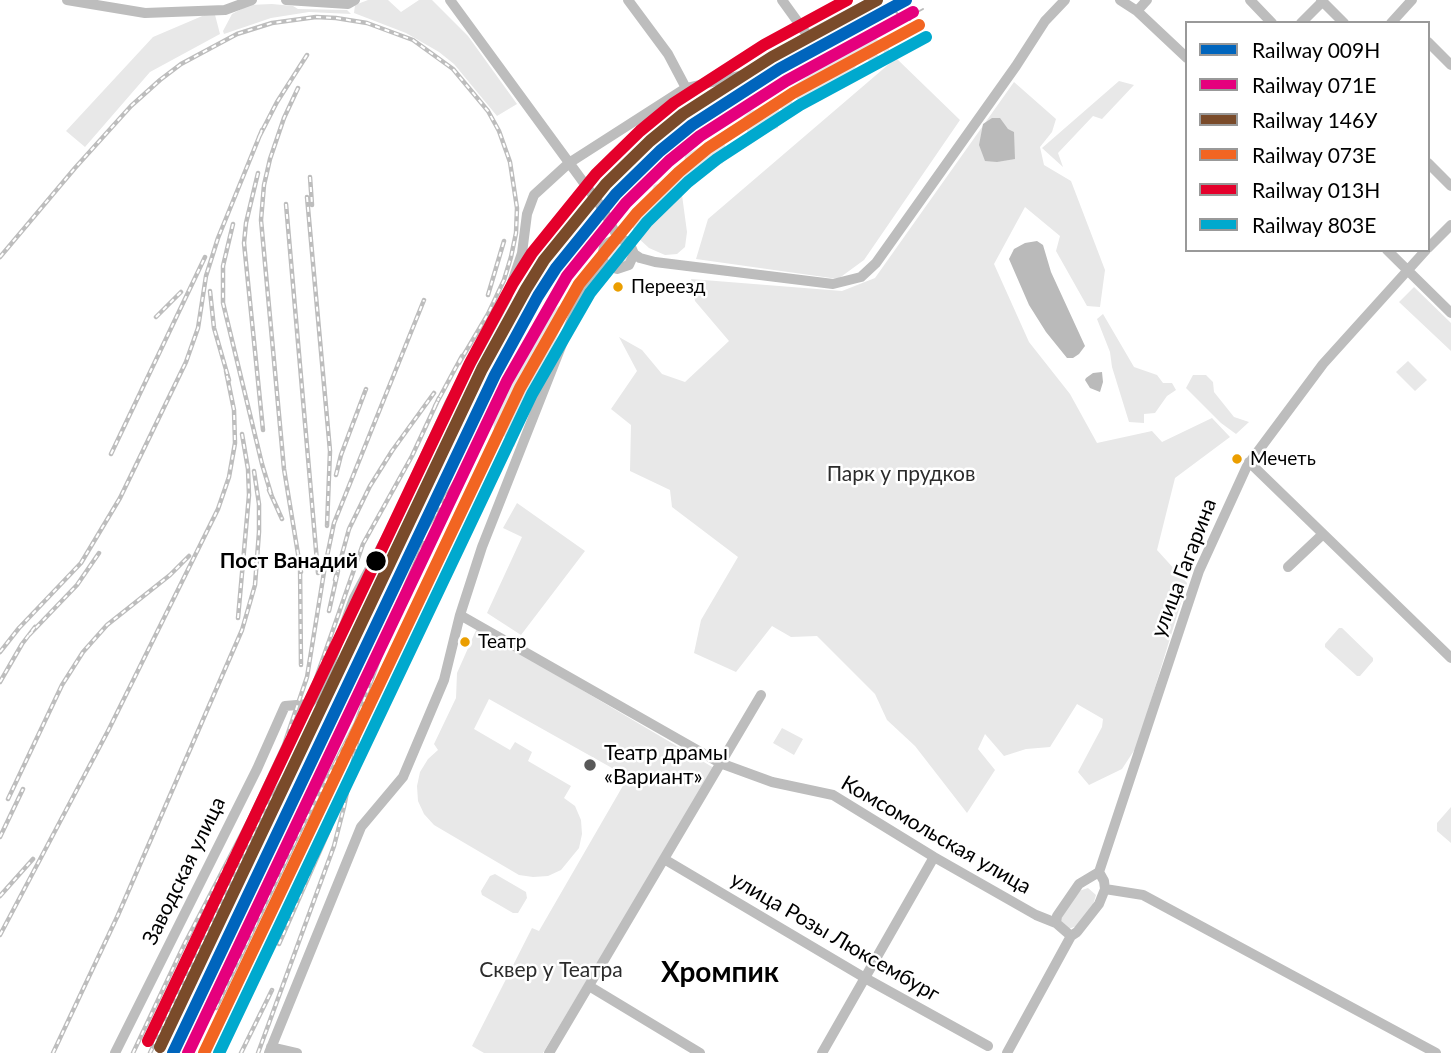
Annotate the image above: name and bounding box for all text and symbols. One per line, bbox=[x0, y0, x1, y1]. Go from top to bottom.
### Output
legend bbox=[1185, 21, 1430, 252]
text: Railway 009Н bbox=[1252, 37, 1380, 62]
text: Railway 071Е bbox=[1252, 72, 1376, 97]
text: Railway 146У bbox=[1252, 107, 1377, 132]
text: Railway 073Е bbox=[1252, 142, 1376, 167]
text: Railway 013Н bbox=[1252, 177, 1380, 202]
text: Railway 803Е bbox=[1252, 212, 1376, 237]
place label: Переезд bbox=[631, 276, 706, 298]
marker: Переезд bbox=[611, 280, 625, 294]
place label: Мечеть bbox=[1250, 448, 1316, 470]
marker: Мечеть bbox=[1230, 452, 1244, 466]
park label: Парк у прудков bbox=[827, 461, 975, 487]
street label: улица Гагарина bbox=[1146, 495, 1222, 641]
place label: Пост Ванадий bbox=[220, 548, 358, 574]
marker: Пост Ванадий bbox=[364, 549, 388, 573]
place label: Театр bbox=[478, 631, 526, 653]
marker: Театр bbox=[458, 635, 472, 649]
place label: Театр драмы «Вариант» bbox=[604, 740, 728, 790]
marker: Театр драмы «Вариант» bbox=[582, 757, 598, 773]
street label: Комсомольская улица bbox=[837, 770, 1035, 900]
street label: Заводская улица bbox=[137, 793, 231, 949]
street label: улица Розы Люксембург bbox=[726, 867, 944, 1007]
district label: Хромпик bbox=[661, 956, 779, 990]
park label: Сквер у Театра bbox=[479, 957, 623, 983]

